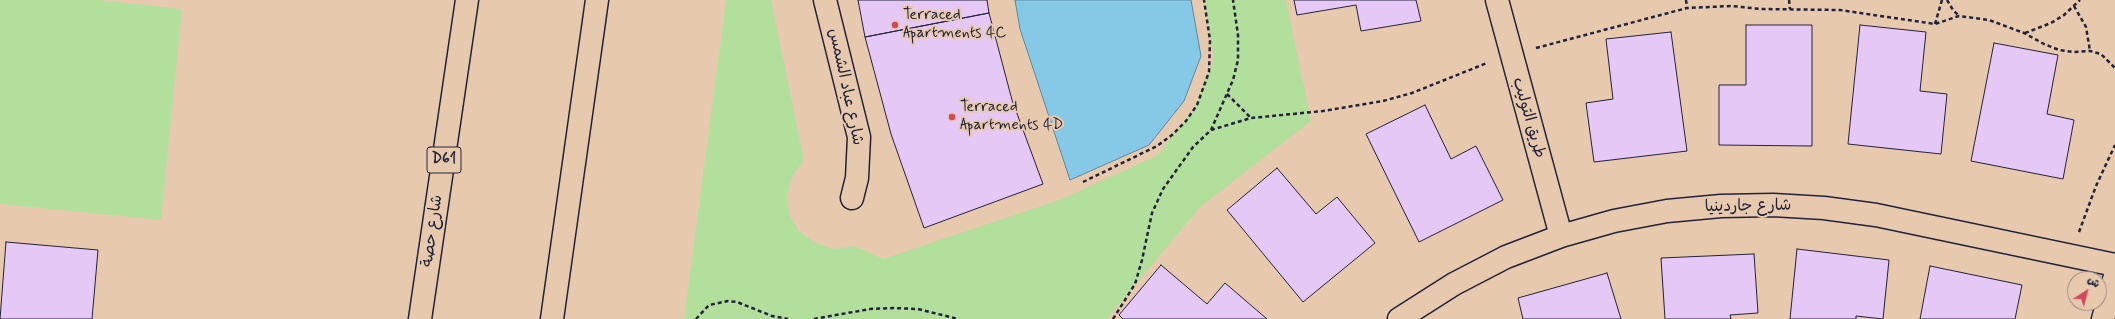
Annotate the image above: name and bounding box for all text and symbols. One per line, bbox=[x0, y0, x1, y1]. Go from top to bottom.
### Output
place label: Terraced Apartments 4C bbox=[903, 6, 1007, 44]
marker: Terraced Apartments 4C bbox=[890, 20, 900, 30]
street label: شارع عباد الشمس bbox=[823, 27, 867, 147]
street label: طريق التوليب bbox=[1507, 75, 1549, 161]
place label: Terraced Apartments 4D bbox=[960, 98, 1063, 136]
marker: Terraced Apartments 4D bbox=[947, 112, 957, 122]
road number: D61 bbox=[427, 147, 461, 173]
street label: شارع حصة bbox=[418, 194, 448, 268]
street label: شارع جاردينيا bbox=[1704, 197, 1792, 217]
north arrow bbox=[2067, 271, 2107, 311]
text: ش bbox=[2084, 273, 2102, 291]

